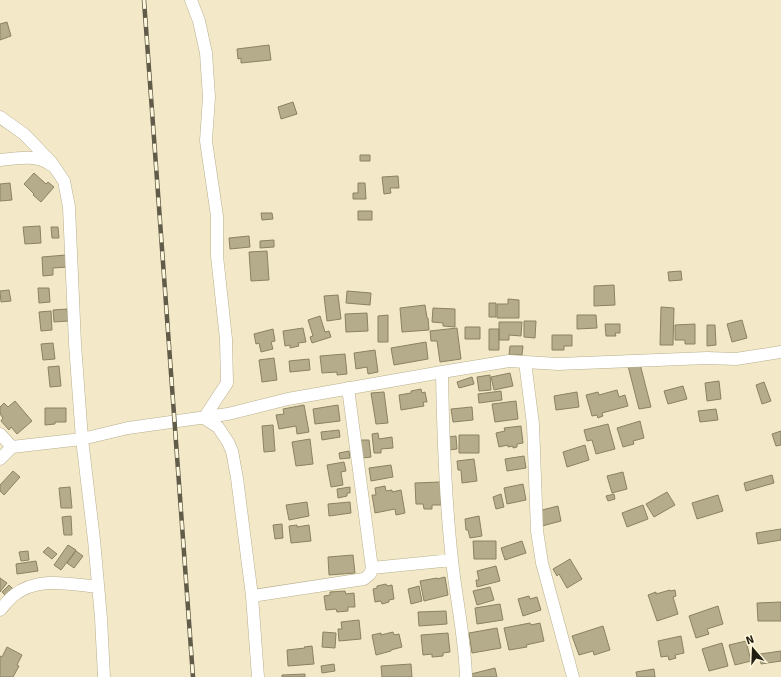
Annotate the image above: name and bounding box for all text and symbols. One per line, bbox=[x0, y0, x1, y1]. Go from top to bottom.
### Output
north arrow bbox=[733, 629, 773, 669]
text: N bbox=[744, 633, 756, 647]

